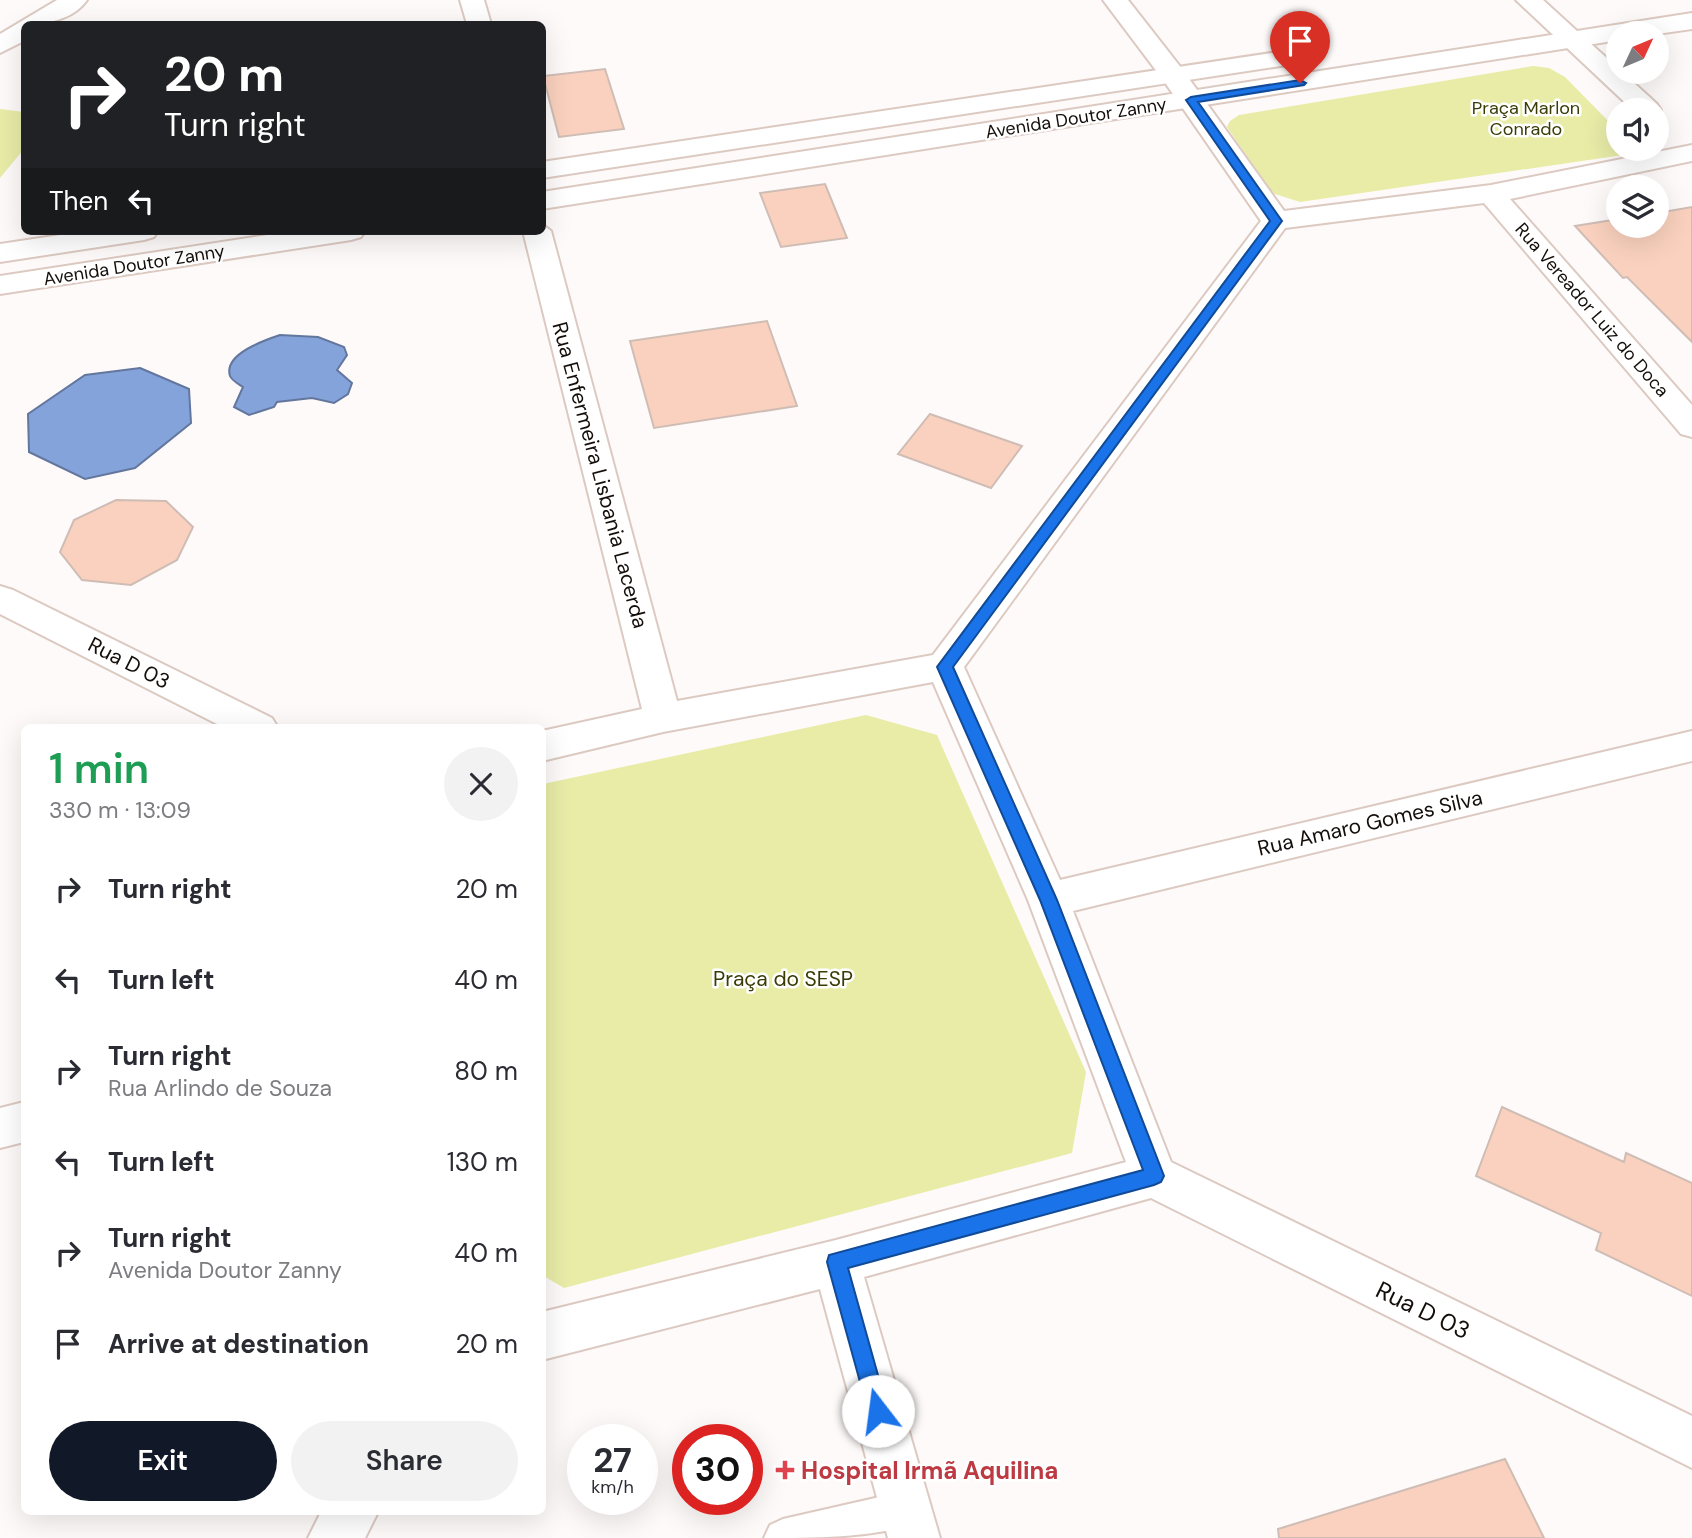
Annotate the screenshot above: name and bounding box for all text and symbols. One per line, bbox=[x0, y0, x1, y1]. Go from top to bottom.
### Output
pin bbox=[1270, 11, 1330, 83]
north arrow bbox=[1606, 21, 1670, 84]
map controls bbox=[1606, 21, 1669, 238]
icon: arrive bbox=[1281, 22, 1319, 60]
text: 20 m bbox=[164, 42, 284, 106]
icon: right bbox=[49, 49, 140, 140]
street label: Avenida Doutor Zanny bbox=[984, 92, 1168, 144]
park label: Praça Marlon Conrado bbox=[1472, 96, 1580, 141]
button: sound bbox=[1606, 98, 1669, 161]
text: Turn right bbox=[164, 104, 306, 146]
button: layers bbox=[1606, 175, 1669, 238]
icon: left bbox=[122, 182, 160, 220]
text: Then bbox=[49, 184, 108, 218]
street label: Rua Vereador Luiz do Doca bbox=[1510, 218, 1674, 402]
street label: Avenida Doutor Zanny bbox=[42, 239, 226, 291]
street label: Rua Enfermeira Lisbania Lacerda bbox=[546, 319, 654, 631]
street label: Rua D 03 bbox=[83, 630, 175, 696]
text: 1 min bbox=[49, 741, 149, 796]
button: close bbox=[444, 747, 518, 821]
street label: Rua Amaro Gomes Silva bbox=[1255, 783, 1485, 863]
text: 330 m · 13:09 bbox=[49, 795, 191, 825]
icon: right bbox=[49, 870, 87, 908]
text: Turn right bbox=[108, 872, 232, 906]
text: 20 m bbox=[455, 872, 518, 906]
icon: left bbox=[49, 961, 87, 999]
text: Turn left bbox=[108, 963, 215, 997]
text: 40 m bbox=[454, 963, 518, 997]
park label: Praça do SESP bbox=[713, 965, 853, 993]
text: Turn right bbox=[108, 1039, 232, 1073]
icon: right bbox=[49, 1052, 87, 1090]
text: 80 m bbox=[454, 1054, 518, 1088]
text: Rua Arlindo de Souza bbox=[108, 1073, 332, 1103]
icon: left bbox=[49, 1143, 87, 1181]
text: Turn left bbox=[108, 1145, 215, 1179]
text: 130 m bbox=[447, 1145, 518, 1179]
text: Turn right bbox=[108, 1221, 232, 1255]
icon: right bbox=[49, 1234, 87, 1272]
text: 40 m bbox=[454, 1236, 518, 1270]
text: Avenida Doutor Zanny bbox=[108, 1255, 342, 1285]
street label: Rua D 03 bbox=[1371, 1274, 1475, 1346]
icon: arrive bbox=[49, 1325, 87, 1363]
text: Arrive at destination bbox=[108, 1327, 369, 1361]
text: 20 m bbox=[455, 1327, 518, 1361]
position arrow bbox=[841, 1374, 915, 1448]
button: Exit bbox=[49, 1421, 277, 1501]
button: Share bbox=[291, 1421, 518, 1501]
speed limit sign: 30 bbox=[672, 1424, 763, 1515]
text: 27 bbox=[593, 1437, 632, 1483]
place label: Hospital Irmã Aquilina bbox=[801, 1455, 1058, 1486]
marker: Hospital Irmã Aquilina bbox=[775, 1460, 795, 1480]
text: km/h bbox=[591, 1475, 634, 1499]

